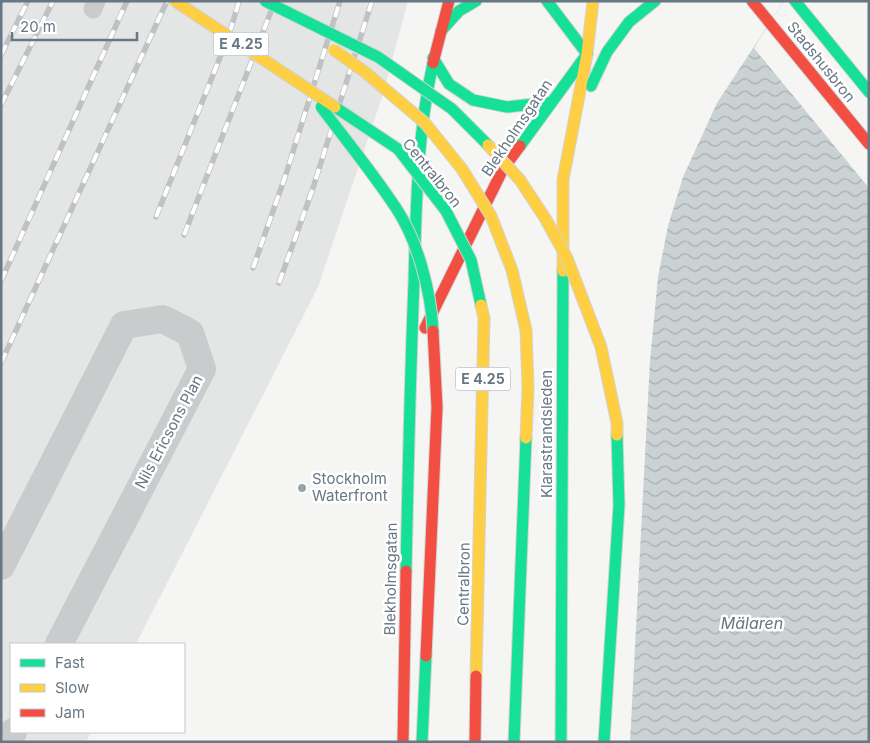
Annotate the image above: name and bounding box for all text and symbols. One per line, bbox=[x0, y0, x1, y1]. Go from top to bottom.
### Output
scale bar bbox=[12, 10, 138, 42]
text: 20 m bbox=[20, 17, 56, 36]
street label: Stadshusbron bbox=[783, 18, 860, 106]
road number: E 4.25 bbox=[214, 33, 268, 56]
street label: Blekholmsgatan bbox=[477, 76, 556, 180]
street label: Centralbron bbox=[399, 134, 466, 211]
road number: E 4.25 bbox=[456, 368, 510, 390]
street label: Klarastrandsleden bbox=[537, 370, 556, 498]
street label: Nils Ericsons Plan bbox=[131, 372, 207, 492]
place label: Stockholm Waterfront bbox=[312, 469, 388, 505]
marker: Stockholm Waterfront bbox=[296, 482, 308, 494]
street label: Blekholmsgatan bbox=[380, 522, 401, 636]
street label: Centralbron bbox=[453, 542, 474, 626]
water label: Mälaren bbox=[721, 613, 783, 633]
legend bbox=[10, 643, 185, 733]
text: Fast bbox=[55, 653, 85, 672]
text: Slow bbox=[55, 678, 89, 697]
text: Jam bbox=[55, 703, 85, 722]

